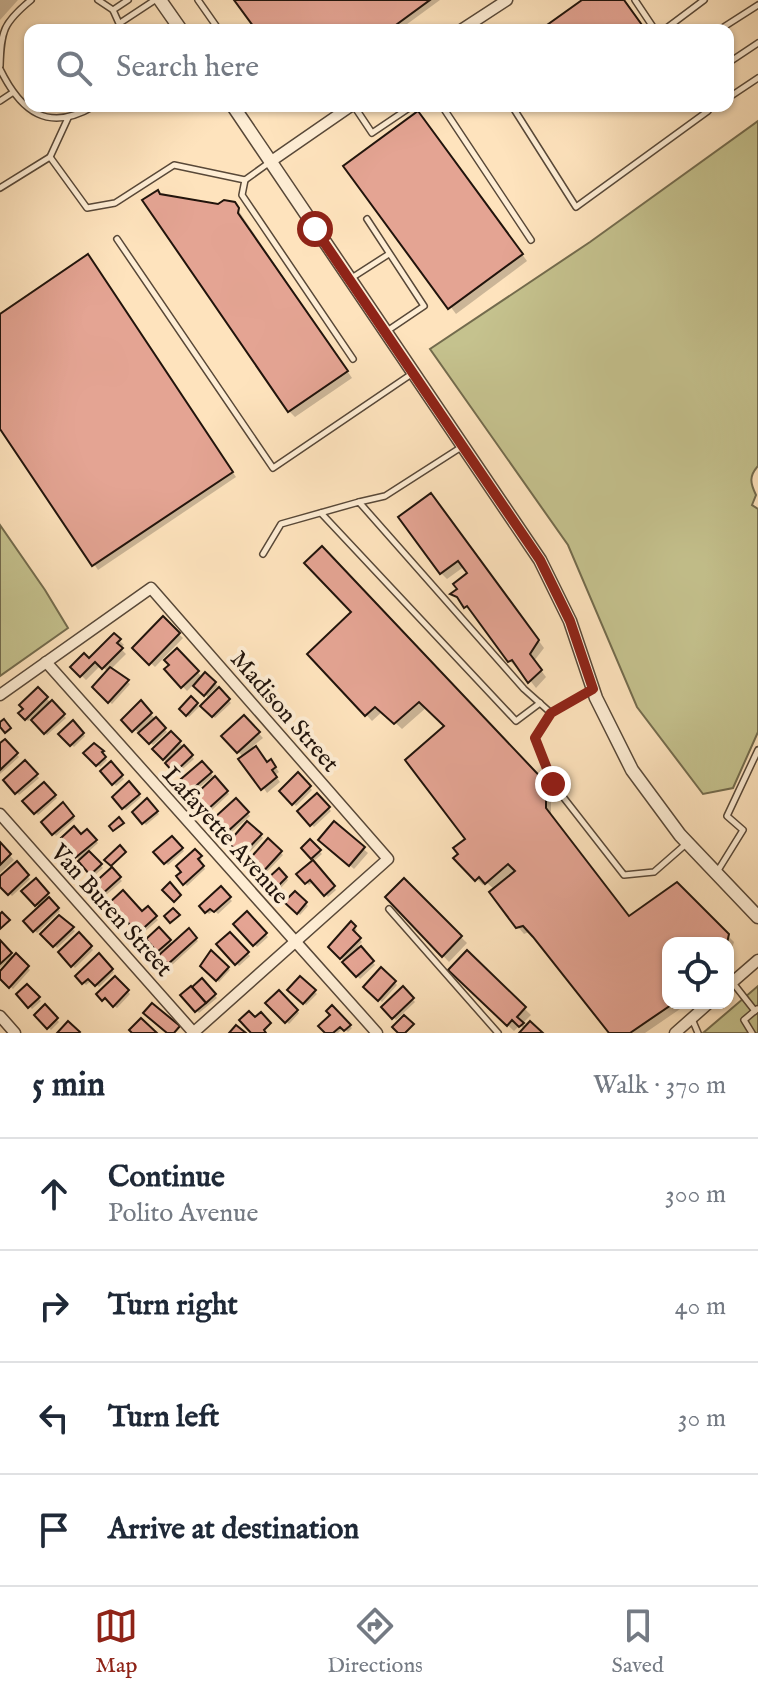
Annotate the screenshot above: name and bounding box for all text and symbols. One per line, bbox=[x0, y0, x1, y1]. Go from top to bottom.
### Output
search box bbox=[24, 24, 734, 112]
icon: search bbox=[52, 46, 96, 90]
text: Search here bbox=[116, 49, 259, 87]
route start bbox=[297, 211, 333, 247]
street label: Madison Street bbox=[223, 645, 345, 779]
street label: Lafayette Avenue bbox=[155, 761, 295, 911]
route end bbox=[535, 766, 571, 802]
street label: Van Buren Street bbox=[42, 837, 179, 984]
map controls bbox=[662, 937, 734, 1009]
button: locate bbox=[662, 937, 734, 1009]
text: 5 min bbox=[32, 1064, 105, 1107]
text: Walk · 370 m bbox=[593, 1069, 726, 1102]
text: Continue bbox=[108, 1159, 225, 1197]
icon: ahead bbox=[32, 1172, 76, 1216]
text: 300 m bbox=[665, 1178, 726, 1211]
text: Polito Avenue bbox=[108, 1197, 258, 1230]
icon: right bbox=[32, 1284, 76, 1328]
text: Turn right bbox=[108, 1287, 238, 1325]
text: 40 m bbox=[675, 1290, 726, 1323]
icon: left bbox=[32, 1396, 76, 1440]
text: Turn left bbox=[108, 1399, 219, 1437]
text: 30 m bbox=[678, 1402, 726, 1435]
icon: arrive bbox=[32, 1508, 76, 1552]
text: Arrive at destination bbox=[108, 1511, 359, 1549]
tab: Map bbox=[94, 1604, 138, 1680]
tab: Directions bbox=[327, 1604, 423, 1680]
tab: Saved bbox=[612, 1604, 664, 1680]

